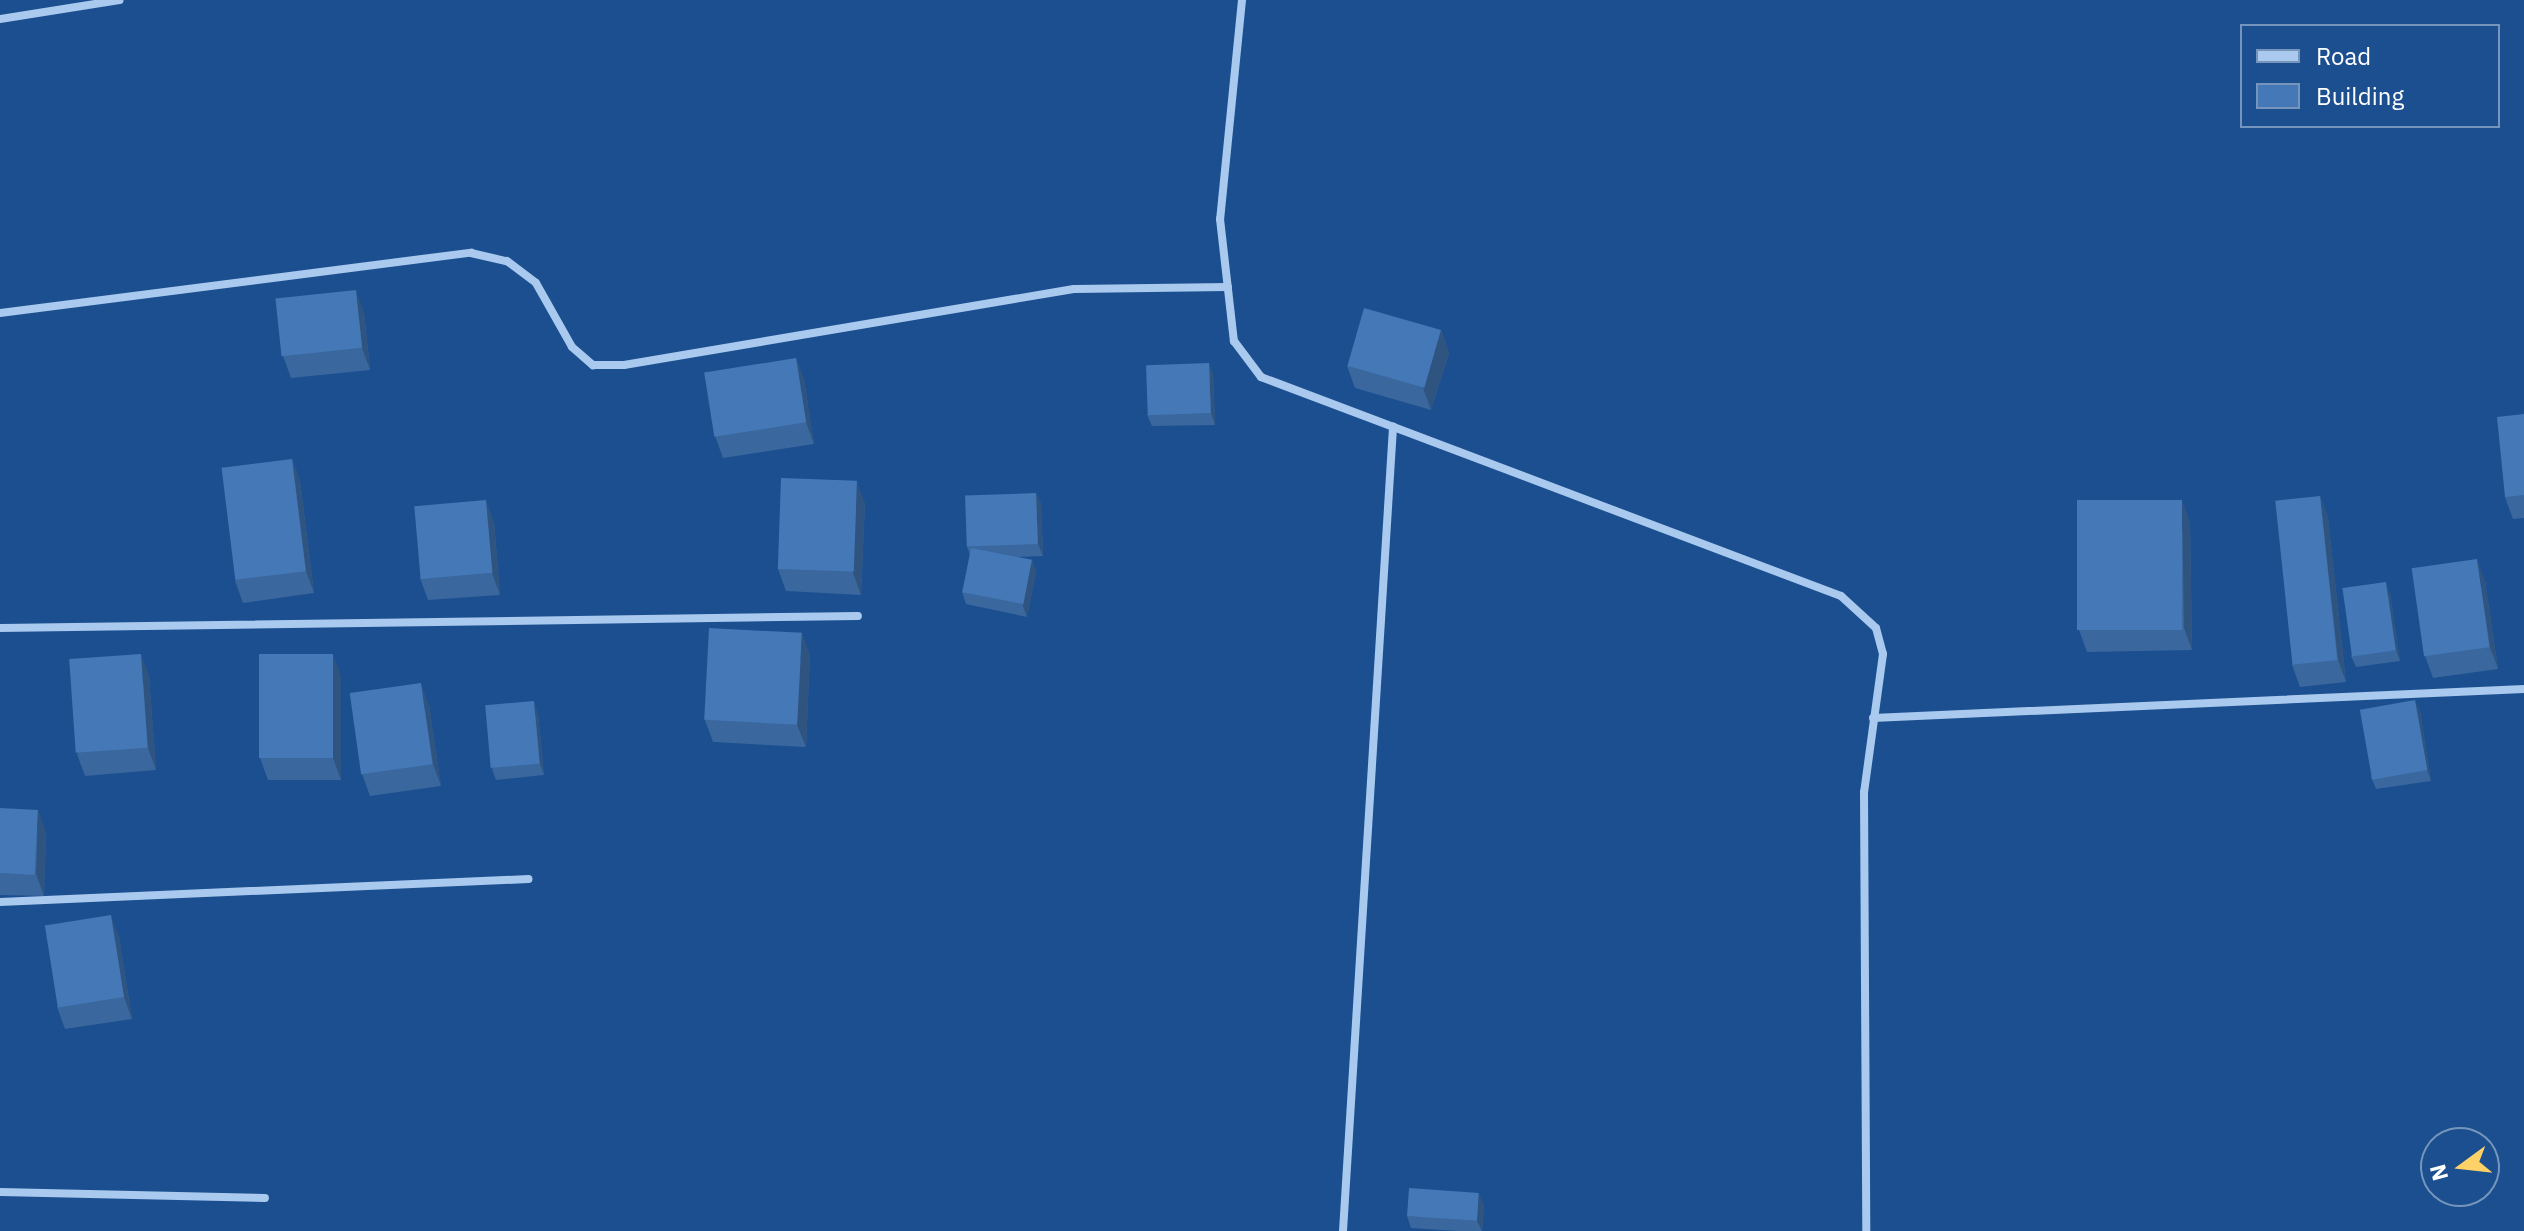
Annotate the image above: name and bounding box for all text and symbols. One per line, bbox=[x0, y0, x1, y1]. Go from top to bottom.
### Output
legend bbox=[2240, 24, 2500, 128]
text: Road bbox=[2316, 40, 2371, 72]
text: Building bbox=[2316, 80, 2404, 112]
north arrow bbox=[2420, 1127, 2500, 1207]
text: N bbox=[2422, 1161, 2454, 1184]

